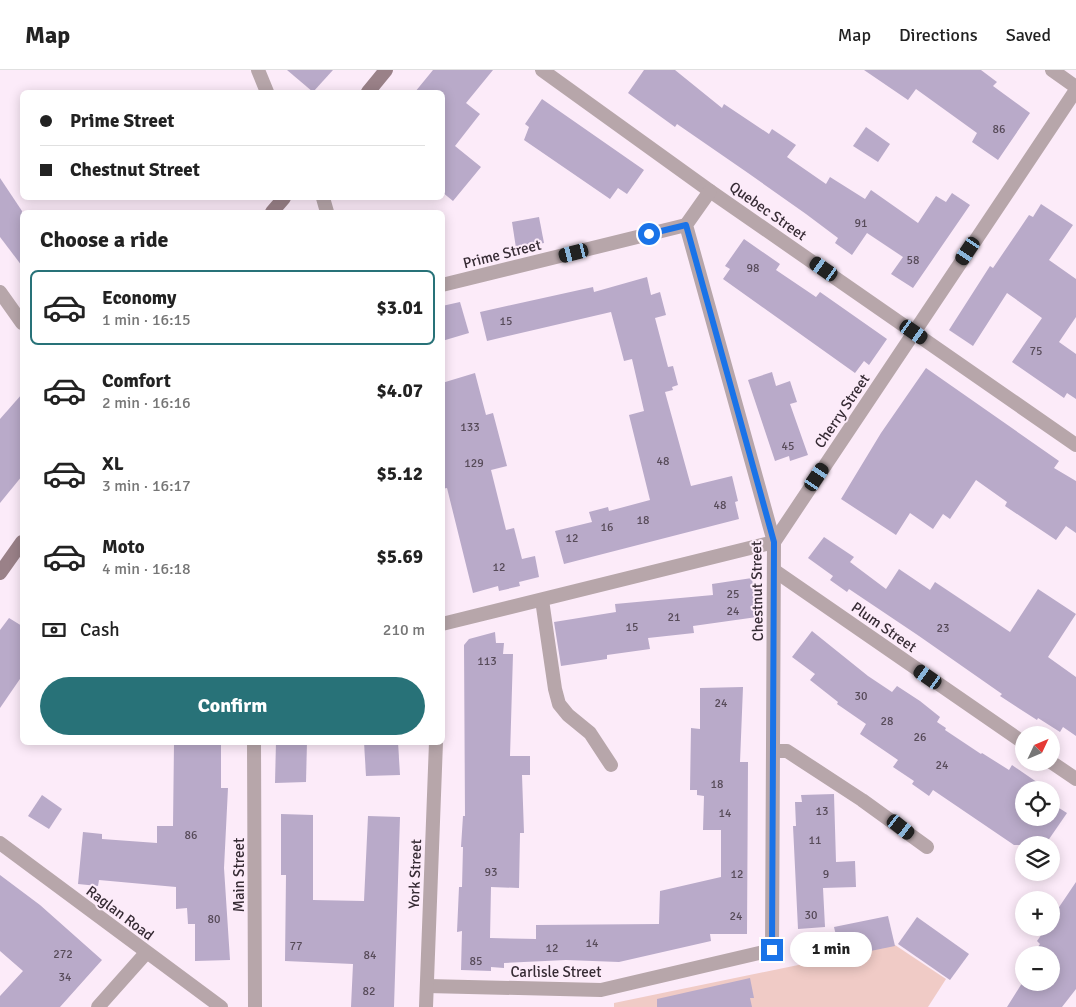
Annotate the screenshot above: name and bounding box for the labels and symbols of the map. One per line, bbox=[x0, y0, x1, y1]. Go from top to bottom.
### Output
house number: 86 bbox=[993, 122, 1005, 137]
street label: Quebec Street bbox=[726, 178, 810, 244]
house number: 91 bbox=[855, 216, 867, 231]
route start bbox=[638, 223, 660, 245]
car bbox=[953, 234, 982, 268]
street label: Prime Street bbox=[461, 236, 543, 272]
car bbox=[557, 242, 590, 264]
house number: 58 bbox=[907, 253, 919, 268]
car bbox=[807, 254, 840, 284]
house number: 98 bbox=[747, 261, 759, 276]
house number: 15 bbox=[500, 314, 512, 329]
car bbox=[897, 317, 930, 347]
house number: 75 bbox=[1030, 344, 1042, 359]
street label: Cherry Street bbox=[811, 371, 873, 451]
house number: 133 bbox=[460, 420, 480, 435]
house number: 45 bbox=[782, 439, 794, 454]
house number: 48 bbox=[657, 454, 669, 469]
house number: 129 bbox=[464, 456, 484, 471]
car bbox=[802, 460, 831, 494]
house number: 48 bbox=[714, 498, 726, 513]
house number: 18 bbox=[637, 513, 649, 528]
house number: 16 bbox=[601, 520, 613, 535]
house number: 12 bbox=[566, 531, 578, 546]
street label: Chestnut Street bbox=[747, 541, 767, 641]
house number: 12 bbox=[493, 560, 505, 575]
house number: 25 bbox=[727, 587, 739, 602]
street label: Plum Street bbox=[848, 598, 920, 656]
house number: 24 bbox=[727, 604, 740, 619]
house number: 21 bbox=[668, 610, 680, 625]
house number: 15 bbox=[626, 620, 638, 635]
house number: 23 bbox=[937, 621, 949, 636]
house number: 113 bbox=[477, 654, 497, 669]
car bbox=[911, 662, 944, 692]
house number: 30 bbox=[855, 689, 867, 704]
house number: 24 bbox=[715, 696, 728, 711]
house number: 28 bbox=[881, 714, 893, 729]
north arrow bbox=[1015, 726, 1060, 771]
house number: 26 bbox=[914, 730, 926, 745]
house number: 24 bbox=[936, 758, 949, 773]
house number: 18 bbox=[711, 777, 723, 792]
house number: 13 bbox=[816, 804, 828, 819]
house number: 14 bbox=[719, 806, 732, 821]
car bbox=[884, 812, 917, 842]
house number: 86 bbox=[185, 828, 197, 843]
house number: 11 bbox=[809, 833, 821, 848]
street label: Main Street bbox=[230, 838, 248, 912]
street label: York Street bbox=[405, 839, 425, 909]
house number: 93 bbox=[485, 865, 497, 880]
house number: 12 bbox=[731, 867, 743, 882]
house number: 9 bbox=[823, 867, 829, 882]
street label: Raglan Road bbox=[83, 882, 157, 944]
house number: 30 bbox=[805, 908, 817, 923]
house number: 24 bbox=[730, 909, 743, 924]
house number: 80 bbox=[208, 912, 220, 927]
callout: 1 min bbox=[790, 932, 872, 968]
house number: 14 bbox=[586, 936, 599, 951]
house number: 77 bbox=[290, 939, 302, 954]
route end bbox=[761, 939, 783, 961]
house number: 12 bbox=[546, 941, 558, 956]
house number: 272 bbox=[53, 947, 73, 962]
house number: 84 bbox=[364, 948, 377, 963]
house number: 85 bbox=[470, 954, 482, 969]
street label: Carlisle Street bbox=[510, 963, 602, 981]
house number: 34 bbox=[59, 970, 72, 985]
house number: 82 bbox=[363, 984, 375, 999]

